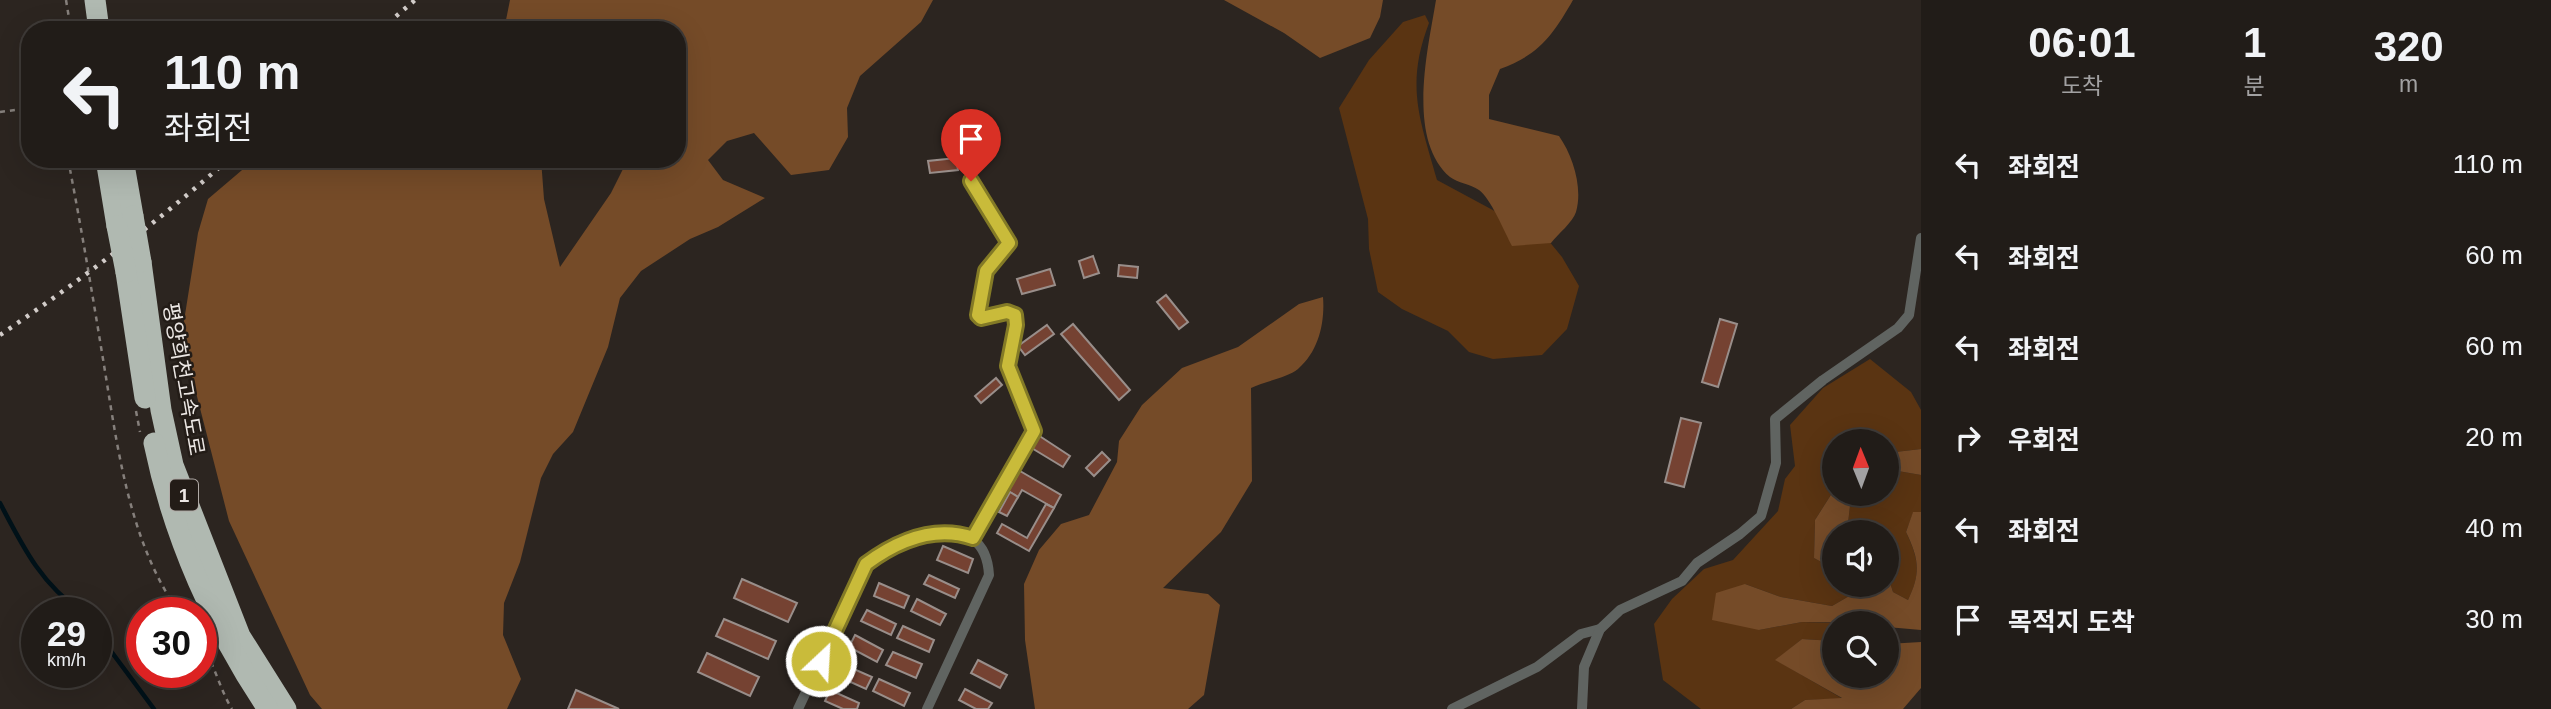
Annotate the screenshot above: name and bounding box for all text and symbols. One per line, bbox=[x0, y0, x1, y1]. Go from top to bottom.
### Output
text: 06:01 bbox=[2028, 19, 2136, 66]
text: 1 bbox=[2243, 19, 2266, 66]
text: 320 bbox=[2374, 23, 2444, 70]
text: 110 m bbox=[164, 45, 300, 99]
icon: left bbox=[49, 49, 140, 140]
text: m bbox=[2399, 71, 2418, 97]
text: 도착 bbox=[2061, 73, 2103, 99]
text: 분 bbox=[2244, 73, 2265, 99]
pin bbox=[941, 109, 1001, 181]
text: 좌회전 bbox=[164, 110, 252, 146]
icon: arrive bbox=[952, 120, 990, 158]
icon: left bbox=[1949, 146, 1987, 184]
text: 110 m bbox=[2453, 149, 2523, 179]
text: 좌회전 bbox=[2008, 152, 2080, 182]
icon: left bbox=[1949, 237, 1987, 275]
text: 60 m bbox=[2465, 240, 2523, 270]
text: 좌회전 bbox=[2008, 243, 2080, 273]
street label: 평양희천고속도로 bbox=[159, 301, 209, 457]
icon: left bbox=[1949, 328, 1987, 366]
text: 60 m bbox=[2465, 331, 2523, 361]
text: 좌회전 bbox=[2008, 334, 2080, 364]
icon: right bbox=[1949, 419, 1987, 457]
text: 20 m bbox=[2465, 422, 2523, 452]
text: 우회전 bbox=[2008, 425, 2080, 455]
north arrow bbox=[1822, 429, 1899, 506]
map controls bbox=[1822, 429, 1899, 688]
road number: 1 bbox=[170, 480, 198, 510]
icon: left bbox=[1949, 510, 1987, 548]
text: 40 m bbox=[2465, 513, 2523, 543]
text: 좌회전 bbox=[2008, 516, 2080, 546]
button: sound bbox=[1822, 520, 1899, 597]
speed limit sign: 30 bbox=[126, 597, 217, 688]
icon: arrive bbox=[1949, 601, 1987, 639]
text: 30 m bbox=[2465, 604, 2523, 634]
text: 목적지 도착 bbox=[2008, 607, 2135, 637]
button: search bbox=[1822, 611, 1899, 688]
text: 29 bbox=[47, 614, 86, 653]
position arrow bbox=[784, 624, 858, 698]
text: km/h bbox=[47, 650, 86, 670]

